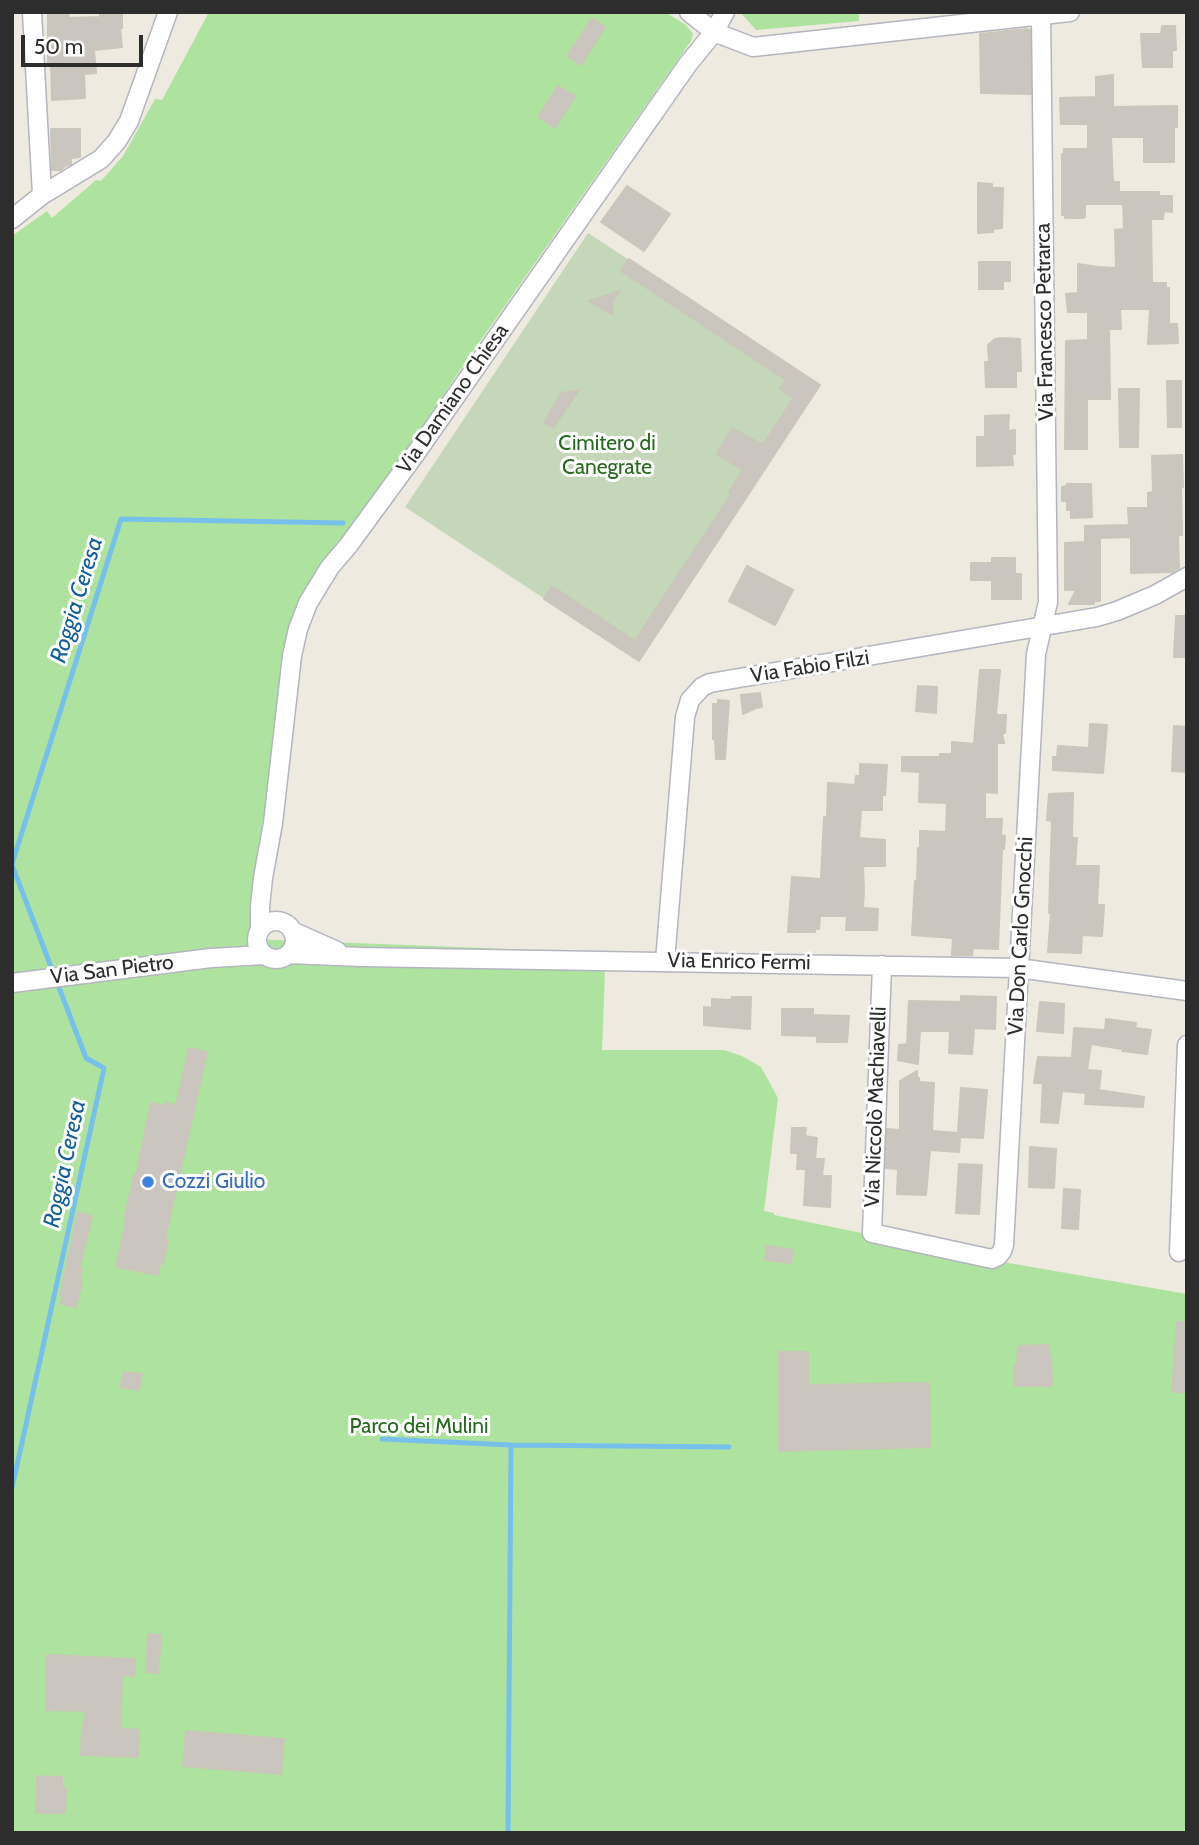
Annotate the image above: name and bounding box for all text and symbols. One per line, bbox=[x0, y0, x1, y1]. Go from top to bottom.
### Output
scale bar bbox=[24, 21, 147, 65]
text: 50 m bbox=[34, 34, 83, 59]
street label: Via Francesco Petrarca bbox=[1031, 223, 1059, 421]
street label: Via Damiano Chiesa bbox=[392, 319, 514, 479]
park label: Cimitero di Canegrate bbox=[558, 431, 656, 481]
water label: Roggia Ceresa bbox=[45, 534, 109, 666]
street label: Via Fabio Filzi bbox=[749, 645, 871, 689]
street label: Via Don Carlo Gnocchi bbox=[1003, 836, 1039, 1036]
street label: Via Enrico Fermi bbox=[667, 948, 811, 976]
street label: Via San Pietro bbox=[49, 950, 175, 990]
street label: Via Niccolò Machiavelli bbox=[860, 1006, 892, 1208]
water label: Roggia Ceresa bbox=[38, 1098, 92, 1230]
place label: Cozzi Giulio bbox=[162, 1169, 265, 1195]
marker: Cozzi Giulio bbox=[140, 1174, 156, 1190]
park label: Parco dei Mulini bbox=[350, 1414, 488, 1440]

